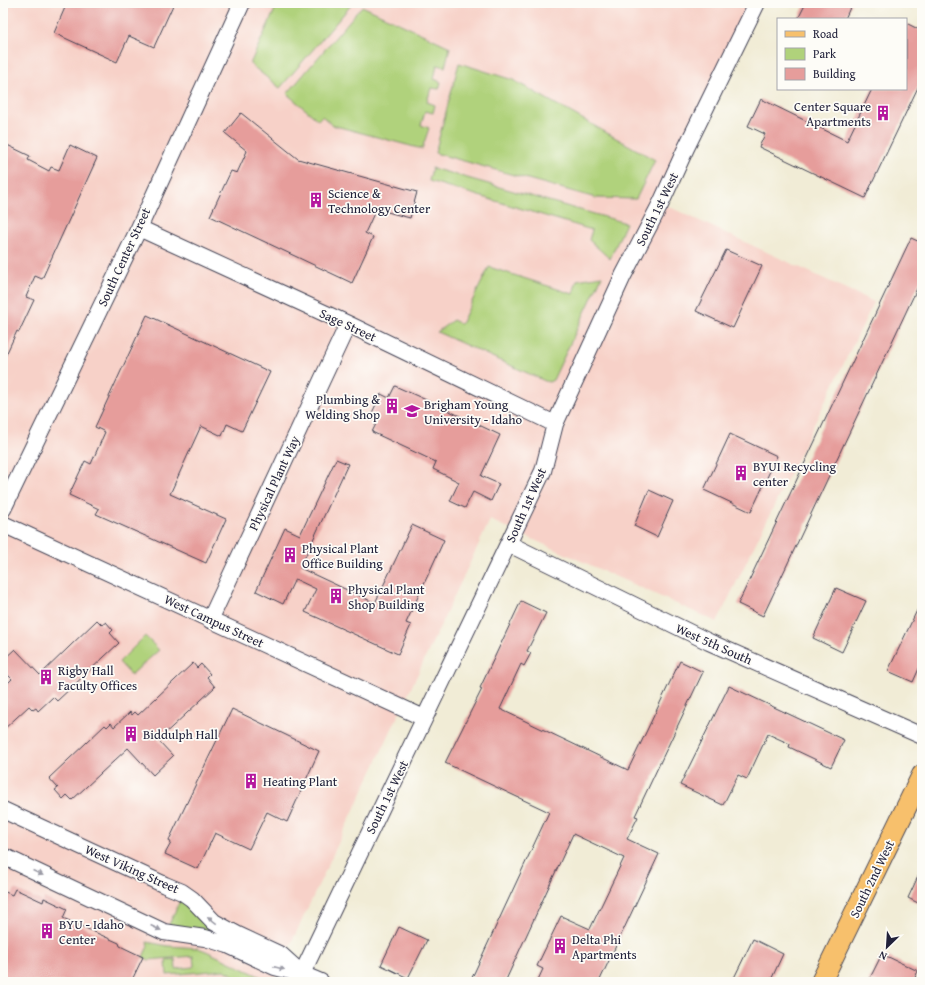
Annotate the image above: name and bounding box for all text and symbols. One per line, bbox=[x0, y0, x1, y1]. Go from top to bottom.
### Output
legend bbox=[777, 18, 907, 90]
text: Road bbox=[813, 25, 839, 42]
text: Park bbox=[813, 45, 837, 62]
text: Building bbox=[813, 65, 856, 82]
place label: Center Square Apartments bbox=[794, 97, 871, 131]
building icon: Center Square Apartments bbox=[874, 104, 892, 122]
street label: South 1st West bbox=[631, 169, 683, 249]
place label: Science & Technology Center bbox=[328, 184, 431, 218]
building icon: Science & Technology Center bbox=[307, 191, 325, 209]
street label: South Center Street bbox=[93, 204, 155, 310]
street label: Sage Street bbox=[316, 304, 380, 347]
place label: Plumbing & Welding Shop bbox=[305, 390, 380, 424]
place label: Brigham Young University - Idaho bbox=[424, 395, 523, 429]
building icon: Plumbing & Welding Shop bbox=[383, 397, 401, 415]
school or university icon: Brigham Young University - Idaho bbox=[403, 402, 421, 420]
street label: Physical Plant Way bbox=[244, 432, 305, 534]
place label: BYUI Recycling center bbox=[753, 457, 837, 491]
street label: South 1st West bbox=[501, 464, 551, 545]
building icon: BYUI Recycling center bbox=[732, 464, 750, 482]
place label: Physical Plant Office Building bbox=[302, 539, 383, 573]
building icon: Physical Plant Office Building bbox=[281, 546, 299, 564]
place label: Physical Plant Shop Building bbox=[348, 580, 425, 614]
building icon: Physical Plant Shop Building bbox=[327, 587, 345, 605]
street label: West Campus Street bbox=[161, 590, 267, 653]
street label: West 5th South bbox=[673, 619, 756, 670]
place label: Rigby Hall Faculty Offices bbox=[58, 661, 137, 695]
building icon: Rigby Hall Faculty Offices bbox=[37, 668, 55, 686]
building icon: Biddulph Hall bbox=[122, 725, 140, 743]
place label: Biddulph Hall bbox=[143, 725, 218, 744]
street label: South 1st West bbox=[361, 757, 413, 837]
building icon: Heating Plant bbox=[242, 772, 260, 790]
place label: Heating Plant bbox=[263, 772, 338, 791]
street label: South 2nd West bbox=[845, 836, 899, 921]
street label: West Viking Street bbox=[82, 840, 182, 898]
one-way arrow bbox=[33, 870, 44, 876]
place label: BYU - Idaho Center bbox=[59, 915, 124, 949]
one-way arrow bbox=[207, 915, 218, 924]
building icon: BYU - Idaho Center bbox=[38, 922, 56, 940]
one-way arrow bbox=[150, 925, 162, 931]
north arrow bbox=[867, 927, 907, 967]
place label: Delta Phi Apartments bbox=[572, 930, 637, 964]
building icon: Delta Phi Apartments bbox=[551, 937, 569, 955]
text: N bbox=[875, 947, 889, 965]
one-way arrow bbox=[273, 965, 285, 971]

